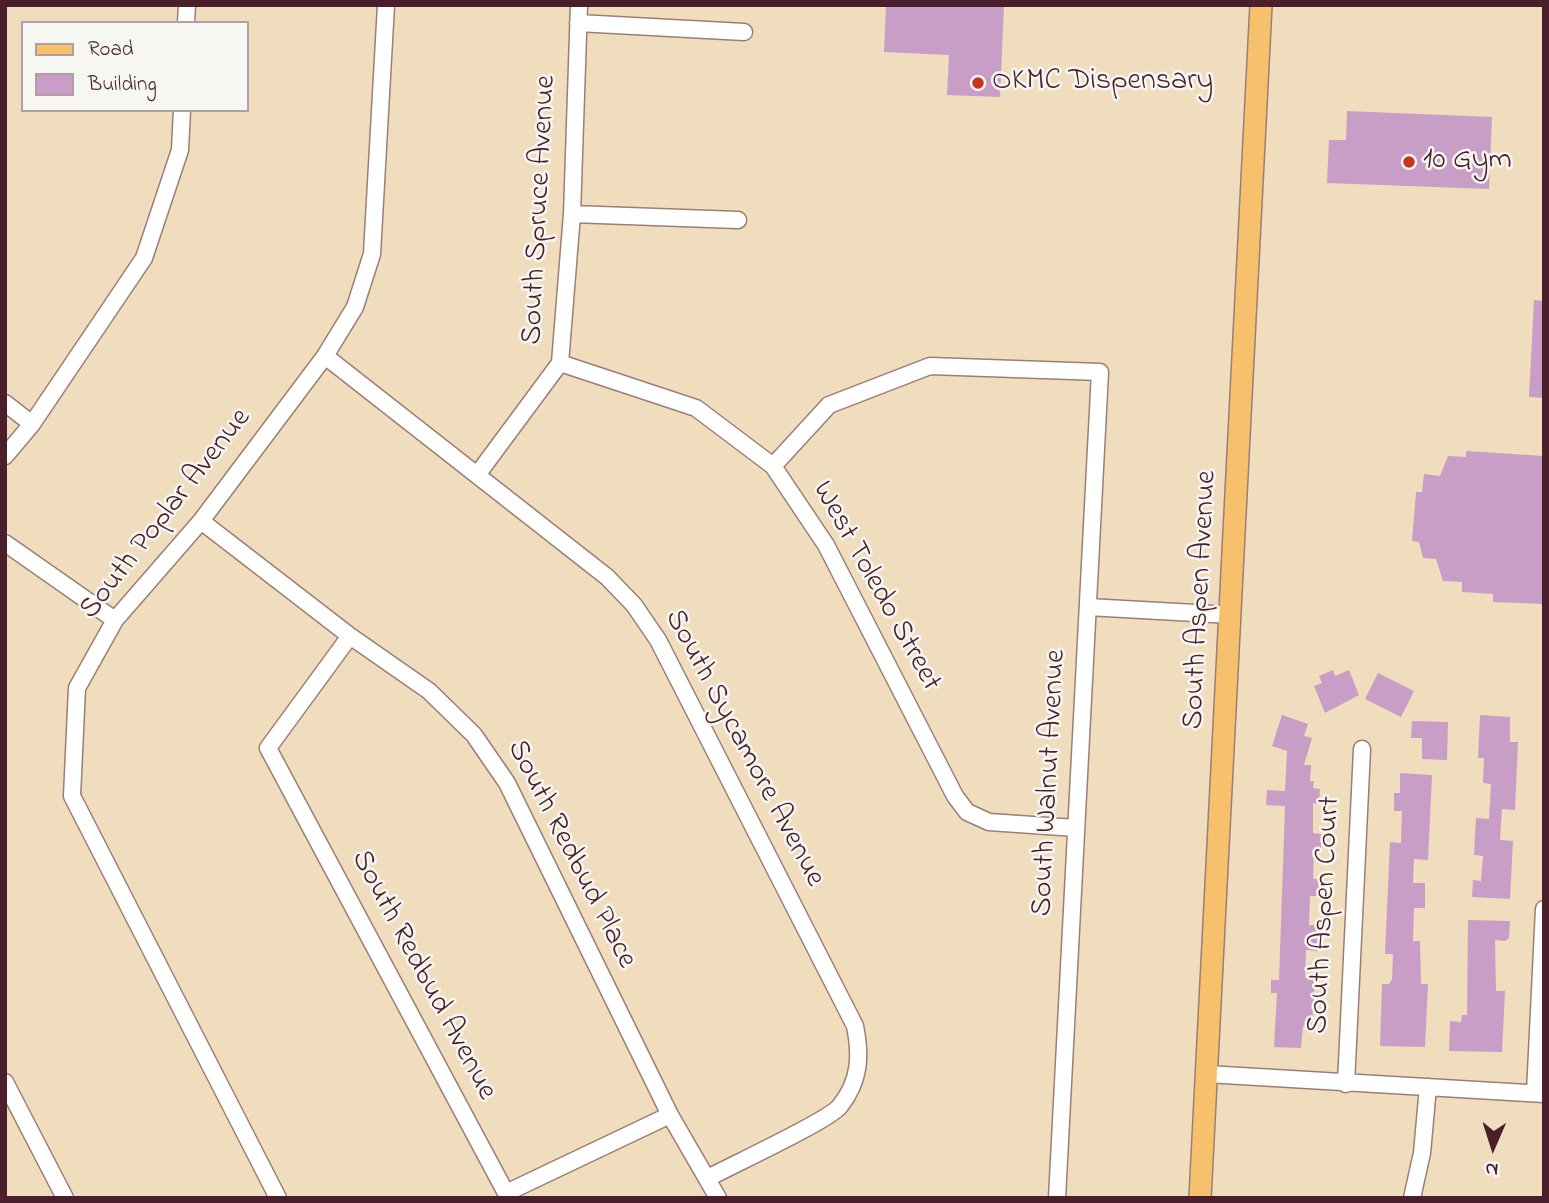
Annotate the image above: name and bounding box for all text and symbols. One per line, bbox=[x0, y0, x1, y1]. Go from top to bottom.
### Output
legend bbox=[21, 21, 248, 112]
text: Road bbox=[88, 35, 134, 65]
place label: OKMC Dispensary bbox=[992, 65, 1213, 101]
text: Building bbox=[88, 70, 157, 100]
street label: South Spruce Avenue bbox=[516, 74, 566, 346]
marker: OKMC Dispensary bbox=[970, 75, 986, 91]
place label: 10 Gym bbox=[1423, 144, 1512, 180]
marker: 10 Gym bbox=[1401, 154, 1417, 170]
street label: South Poplar Avenue bbox=[73, 402, 261, 628]
street label: South Aspen Avenue bbox=[1177, 470, 1227, 730]
street label: West Toledo Street bbox=[802, 476, 948, 698]
street label: South Sycamore Avenue bbox=[655, 604, 831, 894]
street label: South Walnut Avenue bbox=[1026, 649, 1076, 917]
street label: South Redbud Place bbox=[497, 735, 643, 975]
street label: South Aspen Court bbox=[1302, 795, 1350, 1035]
street label: South Redbud Avenue bbox=[341, 845, 503, 1107]
north arrow bbox=[1458, 1112, 1528, 1182]
text: N bbox=[1485, 1155, 1499, 1182]

